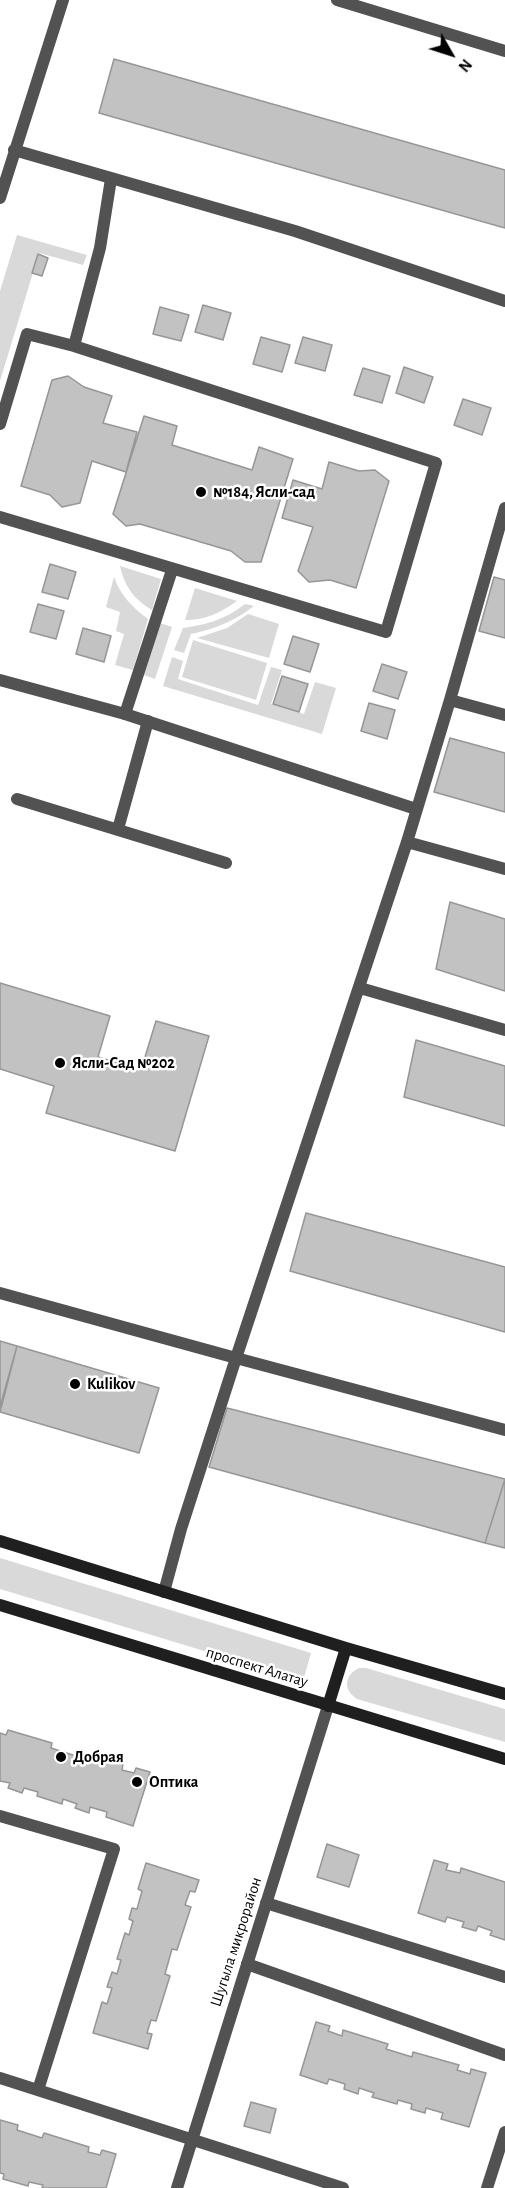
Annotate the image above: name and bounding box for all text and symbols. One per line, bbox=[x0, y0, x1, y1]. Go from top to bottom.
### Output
north arrow bbox=[421, 24, 481, 84]
text: N bbox=[455, 56, 475, 75]
place label: №184, Ясли-сад bbox=[213, 482, 315, 502]
marker: №184, Ясли-сад bbox=[194, 485, 208, 499]
place label: Ясли-Сад №202 bbox=[72, 1053, 175, 1073]
marker: Ясли-Сад №202 bbox=[53, 1056, 67, 1070]
place label: Kulikov bbox=[87, 1374, 135, 1394]
marker: Kulikov bbox=[68, 1377, 82, 1391]
street label: проспект Алатау bbox=[204, 1642, 310, 1692]
place label: Добрая bbox=[73, 1747, 124, 1767]
marker: Добрая bbox=[54, 1750, 68, 1764]
place label: Оптика bbox=[149, 1772, 198, 1792]
marker: Оптика bbox=[130, 1775, 144, 1789]
street label: Шугыла микрорайон bbox=[206, 1875, 266, 2009]

